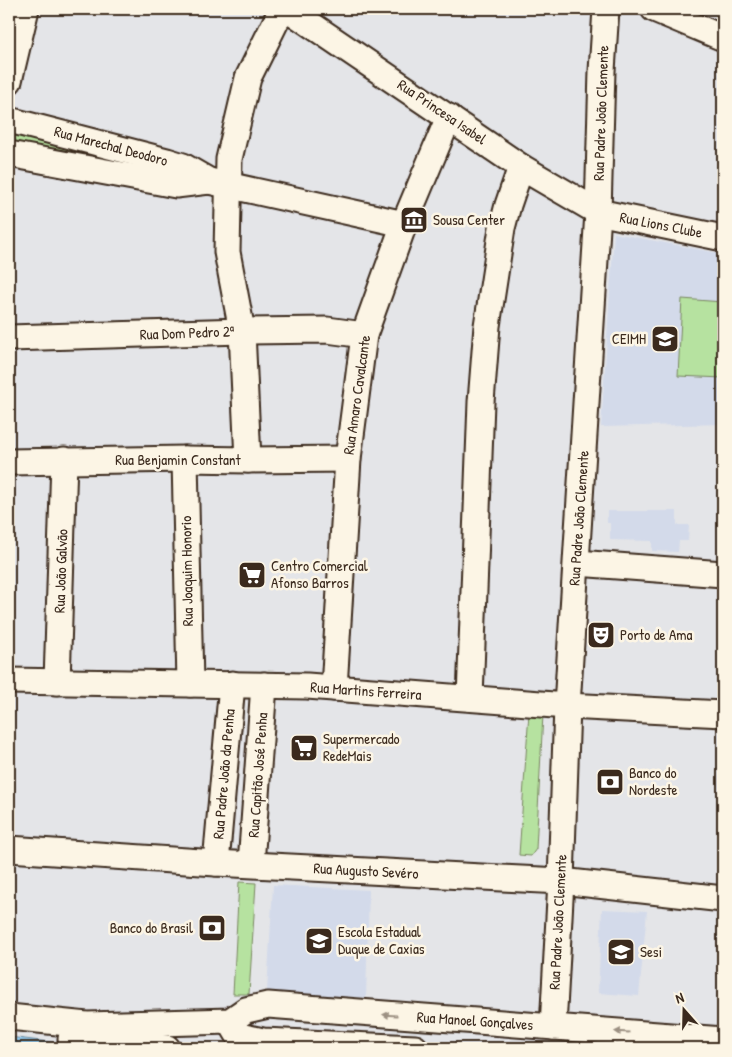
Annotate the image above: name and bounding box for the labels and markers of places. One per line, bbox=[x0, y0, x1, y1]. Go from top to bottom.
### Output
museum icon: Sousa Center bbox=[399, 205, 429, 235]
place label: Sousa Center bbox=[433, 209, 505, 230]
school or university icon: CEIMH bbox=[650, 324, 680, 354]
place label: CEIMH bbox=[612, 328, 646, 349]
place label: Centro Comercial Afonso Barros bbox=[271, 555, 368, 593]
supermarket icon: Centro Comercial Afonso Barros bbox=[237, 560, 267, 590]
theatre icon: Porto de Ama bbox=[586, 620, 616, 650]
place label: Porto de Ama bbox=[620, 624, 692, 645]
place label: Supermercado RedeMais bbox=[323, 728, 400, 766]
supermarket icon: Supermercado RedeMais bbox=[289, 733, 319, 763]
place label: Banco do Nordeste bbox=[629, 762, 678, 800]
bank icon: Banco do Nordeste bbox=[595, 767, 625, 797]
bank icon: Banco do Brasil bbox=[197, 913, 227, 943]
place label: Banco do Brasil bbox=[110, 917, 193, 938]
place label: Escola Estadual Duque de Caxias bbox=[338, 921, 425, 959]
school or university icon: Escola Estadual Duque de Caxias bbox=[304, 926, 334, 956]
school or university icon: Sesi bbox=[606, 937, 636, 967]
place label: Sesi bbox=[640, 941, 662, 962]

